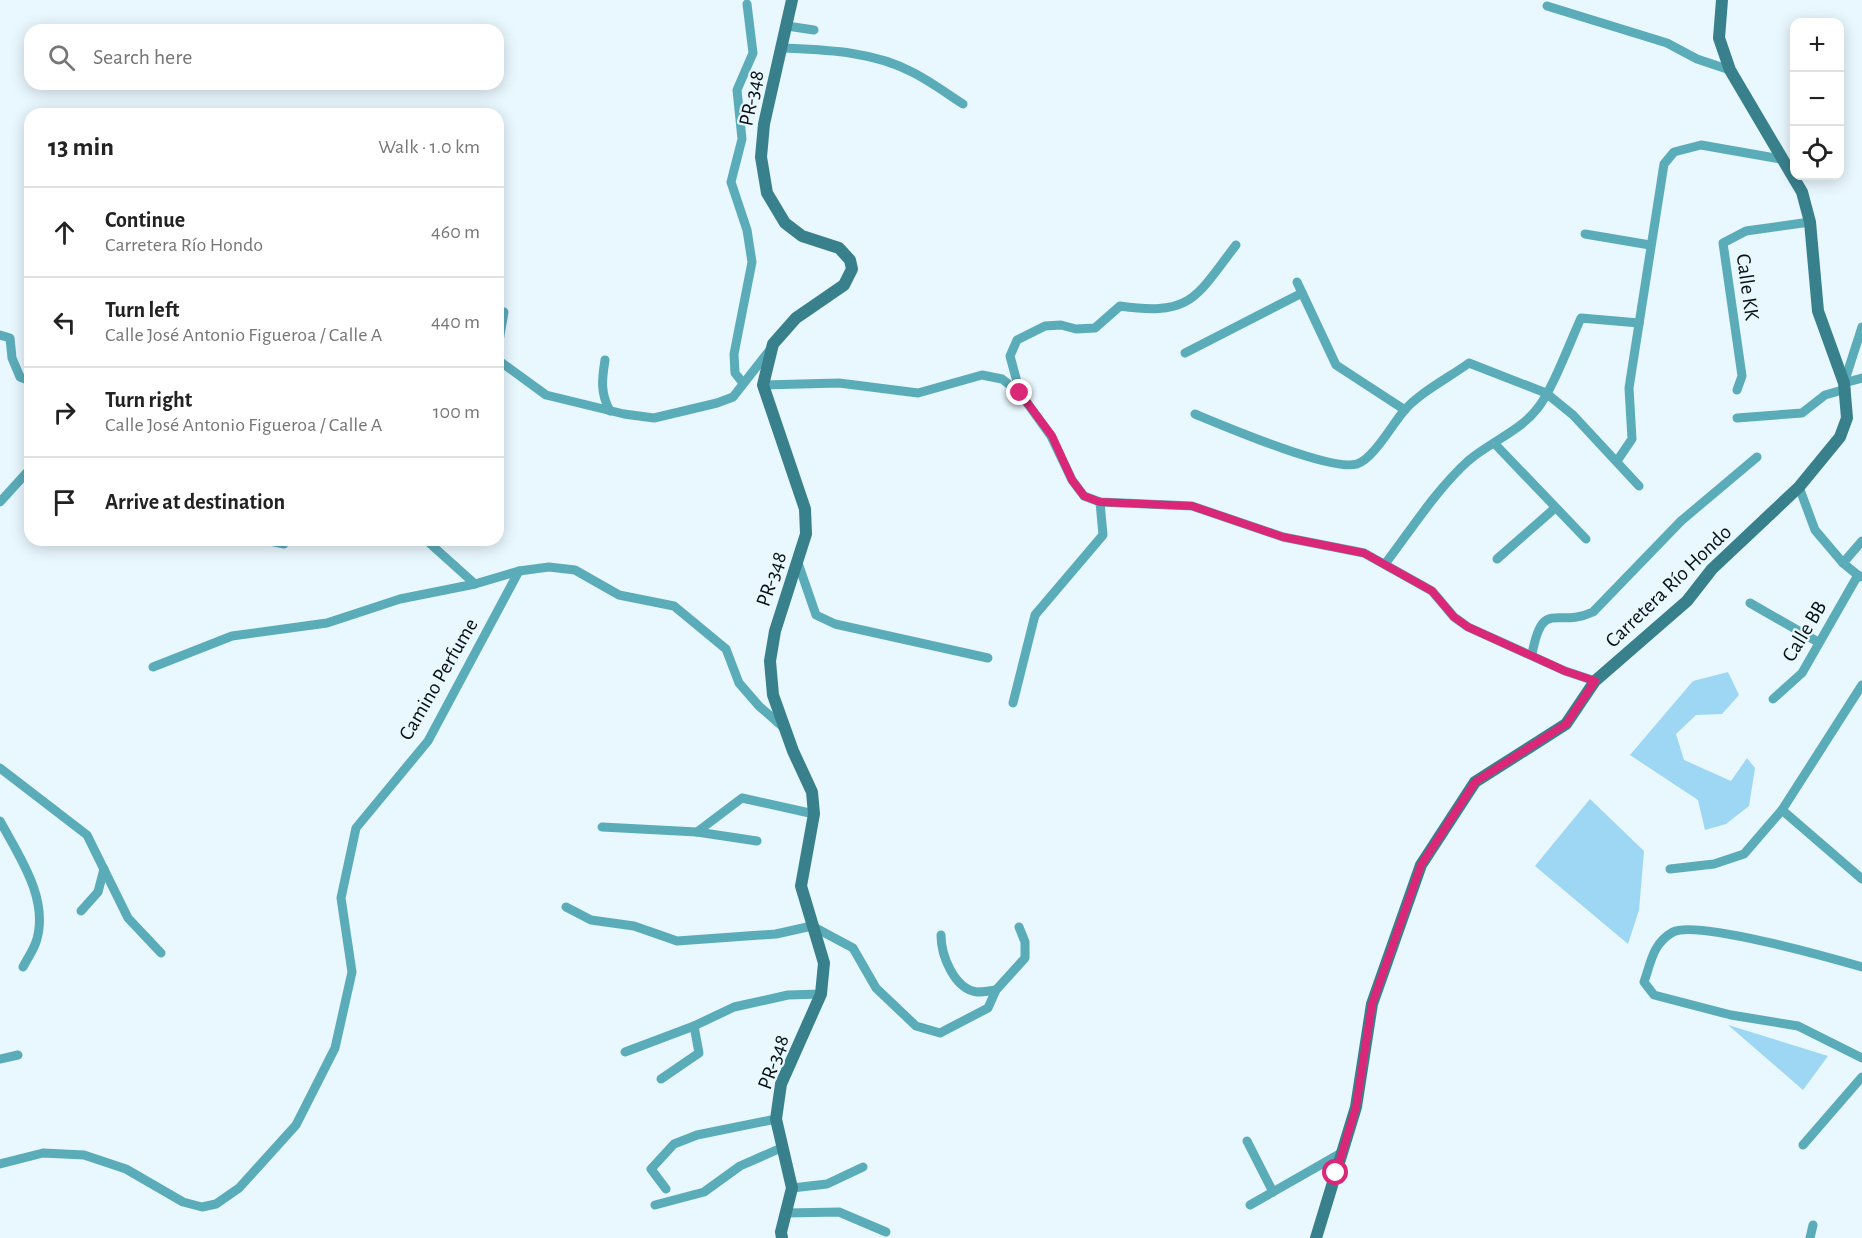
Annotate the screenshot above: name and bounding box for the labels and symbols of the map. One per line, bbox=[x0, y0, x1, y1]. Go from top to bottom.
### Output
street label: PR-348 bbox=[735, 68, 768, 128]
street label: Calle KK bbox=[1732, 252, 1763, 322]
route end bbox=[1006, 379, 1032, 405]
street label: Carretera Río Hondo bbox=[1601, 521, 1735, 652]
street label: PR-348 bbox=[752, 549, 791, 609]
street label: Calle BB bbox=[1778, 597, 1831, 665]
street label: Camino Perfume bbox=[395, 615, 482, 744]
street label: PR-348 bbox=[754, 1032, 793, 1092]
route start bbox=[1322, 1159, 1348, 1185]

